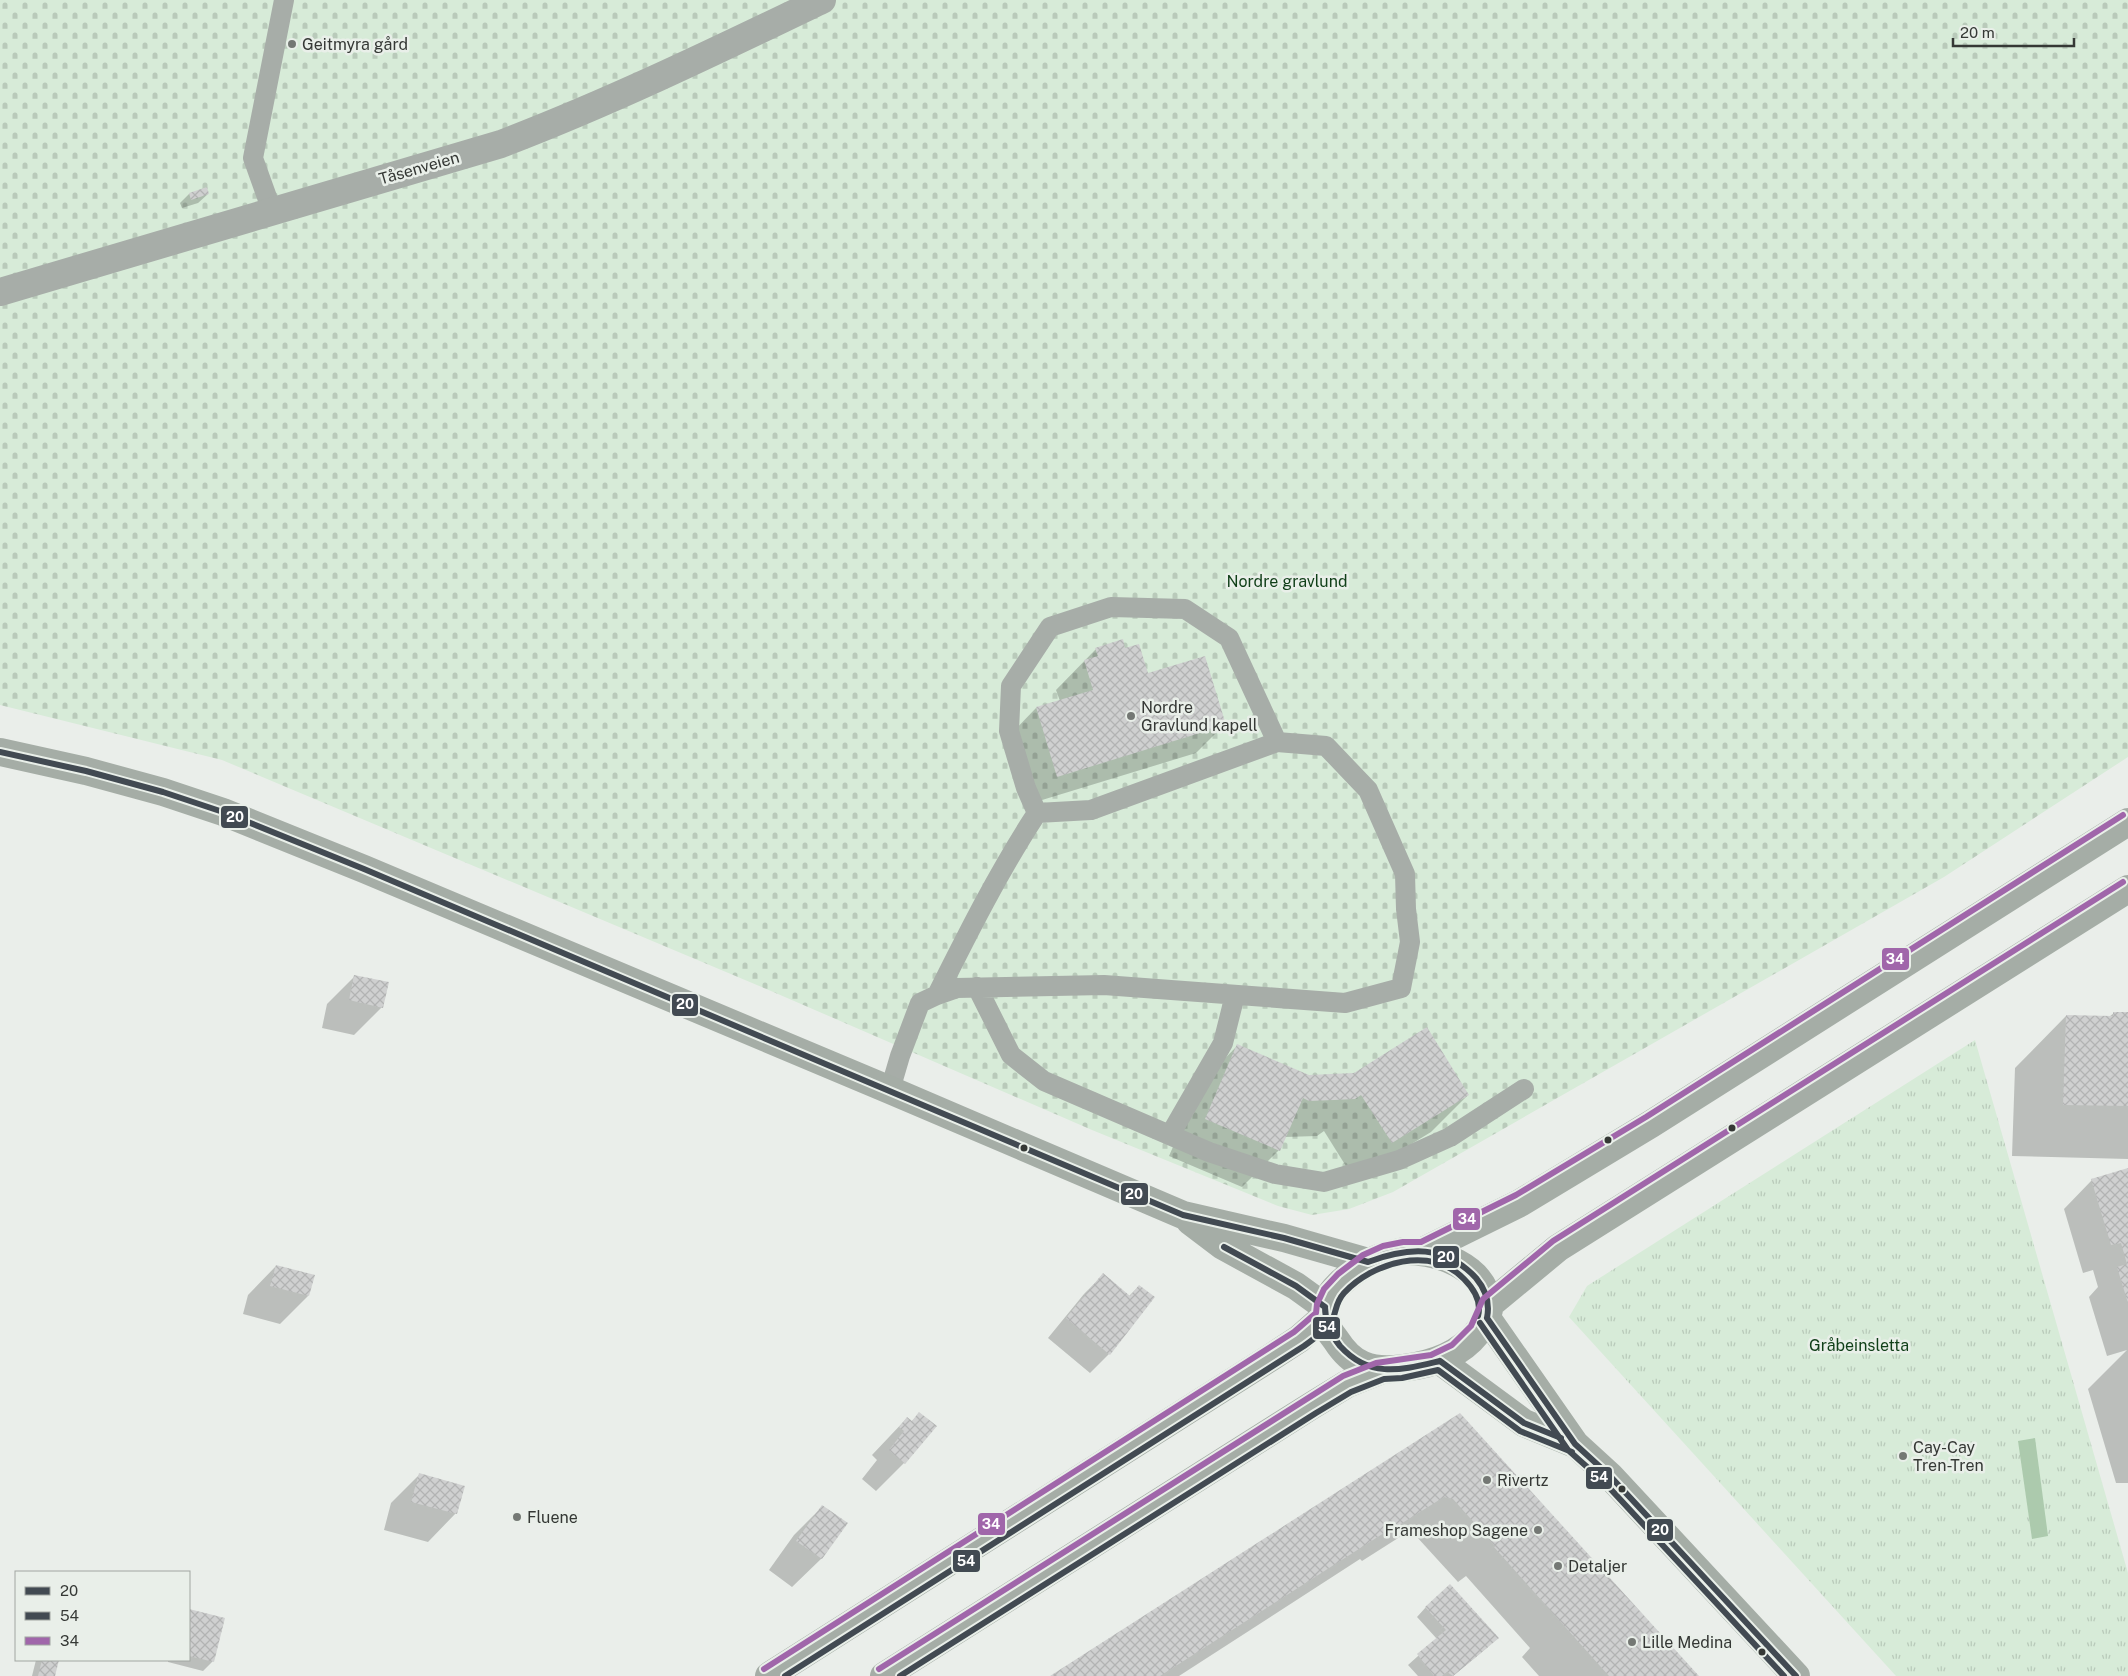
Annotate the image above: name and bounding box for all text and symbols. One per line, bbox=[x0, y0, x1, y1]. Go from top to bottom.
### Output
scale bar bbox=[1953, 15, 2074, 47]
text: 20 m bbox=[1960, 24, 1995, 41]
place label: Geitmyra gård bbox=[302, 35, 408, 54]
marker: Geitmyra gård bbox=[286, 38, 298, 50]
street label: Tåsenveien bbox=[377, 147, 461, 189]
park label: Nordre gravlund bbox=[1226, 572, 1348, 591]
place label: Nordre Gravlund kapell bbox=[1141, 698, 1258, 735]
marker: Nordre Gravlund kapell bbox=[1125, 710, 1137, 722]
line badge: 20 bbox=[220, 805, 249, 829]
text: 20 bbox=[226, 809, 244, 825]
line badge: 34 bbox=[1881, 947, 1910, 971]
text: 34 bbox=[1886, 951, 1904, 967]
line badge: 20 bbox=[671, 993, 699, 1017]
text: 20 bbox=[676, 996, 694, 1012]
unlabelled marker bbox=[1727, 1123, 1737, 1133]
unlabelled marker bbox=[1603, 1135, 1613, 1145]
unlabelled marker bbox=[1019, 1143, 1029, 1153]
line badge: 20 bbox=[1120, 1182, 1149, 1206]
text: 20 bbox=[1125, 1186, 1143, 1202]
line badge: 34 bbox=[1452, 1207, 1481, 1231]
text: 34 bbox=[1458, 1211, 1476, 1227]
line badge: 20 bbox=[1432, 1245, 1460, 1269]
text: 20 bbox=[1437, 1249, 1455, 1265]
line badge: 54 bbox=[1312, 1316, 1341, 1340]
text: 54 bbox=[1318, 1319, 1336, 1335]
park label: Gråbeinsletta bbox=[1809, 1336, 1909, 1355]
place label: Cay-Cay Tren-Tren bbox=[1913, 1438, 1984, 1475]
marker: Cay-Cay Tren-Tren bbox=[1897, 1450, 1909, 1462]
line badge: 54 bbox=[1585, 1466, 1613, 1490]
text: 54 bbox=[1590, 1469, 1608, 1485]
place label: Rivertz bbox=[1497, 1471, 1549, 1490]
marker: Rivertz bbox=[1481, 1474, 1493, 1486]
unlabelled marker bbox=[1617, 1484, 1627, 1494]
place label: Fluene bbox=[527, 1508, 578, 1527]
marker: Fluene bbox=[511, 1511, 523, 1523]
line badge: 34 bbox=[977, 1512, 1006, 1536]
text: 34 bbox=[982, 1516, 1000, 1532]
line badge: 20 bbox=[1646, 1518, 1674, 1542]
place label: Frameshop Sagene bbox=[1385, 1521, 1528, 1540]
text: 20 bbox=[1651, 1522, 1669, 1538]
marker: Frameshop Sagene bbox=[1532, 1524, 1544, 1536]
line badge: 54 bbox=[952, 1549, 981, 1573]
text: 54 bbox=[957, 1553, 975, 1569]
place label: Detaljer bbox=[1568, 1557, 1627, 1576]
marker: Detaljer bbox=[1552, 1560, 1564, 1572]
legend bbox=[15, 1571, 190, 1661]
text: 20 bbox=[60, 1582, 78, 1599]
text: 54 bbox=[60, 1607, 79, 1624]
text: 34 bbox=[60, 1632, 79, 1649]
place label: Lille Medina bbox=[1642, 1633, 1732, 1652]
marker: Lille Medina bbox=[1626, 1636, 1638, 1648]
unlabelled marker bbox=[1757, 1647, 1767, 1657]

